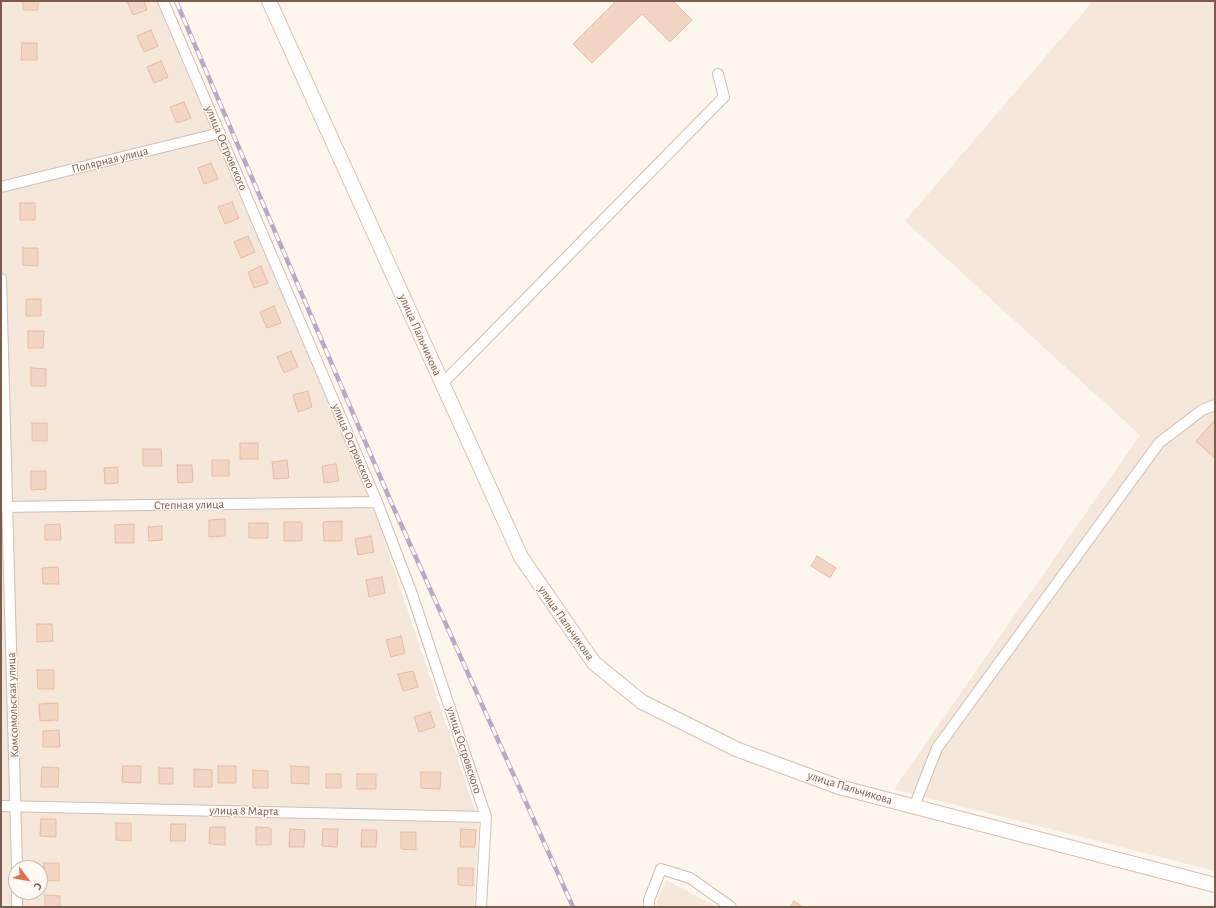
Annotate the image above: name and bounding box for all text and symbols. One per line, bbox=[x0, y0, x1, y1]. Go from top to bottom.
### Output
street label: улица Островского bbox=[202, 103, 250, 193]
street label: Полярная улица bbox=[70, 144, 150, 176]
street label: улица Пальчикова bbox=[396, 292, 444, 378]
street label: улица Островского bbox=[329, 401, 377, 491]
street label: Степная улица bbox=[154, 497, 224, 513]
street label: улица Пальчикова bbox=[535, 583, 597, 663]
street label: Комсомольская улица bbox=[4, 652, 22, 758]
street label: улица Островского bbox=[443, 705, 485, 795]
street label: улица Пальчикова bbox=[806, 768, 894, 808]
street label: улица 8 Марта bbox=[209, 803, 279, 819]
north arrow bbox=[8, 860, 48, 900]
text: С bbox=[31, 881, 44, 892]

